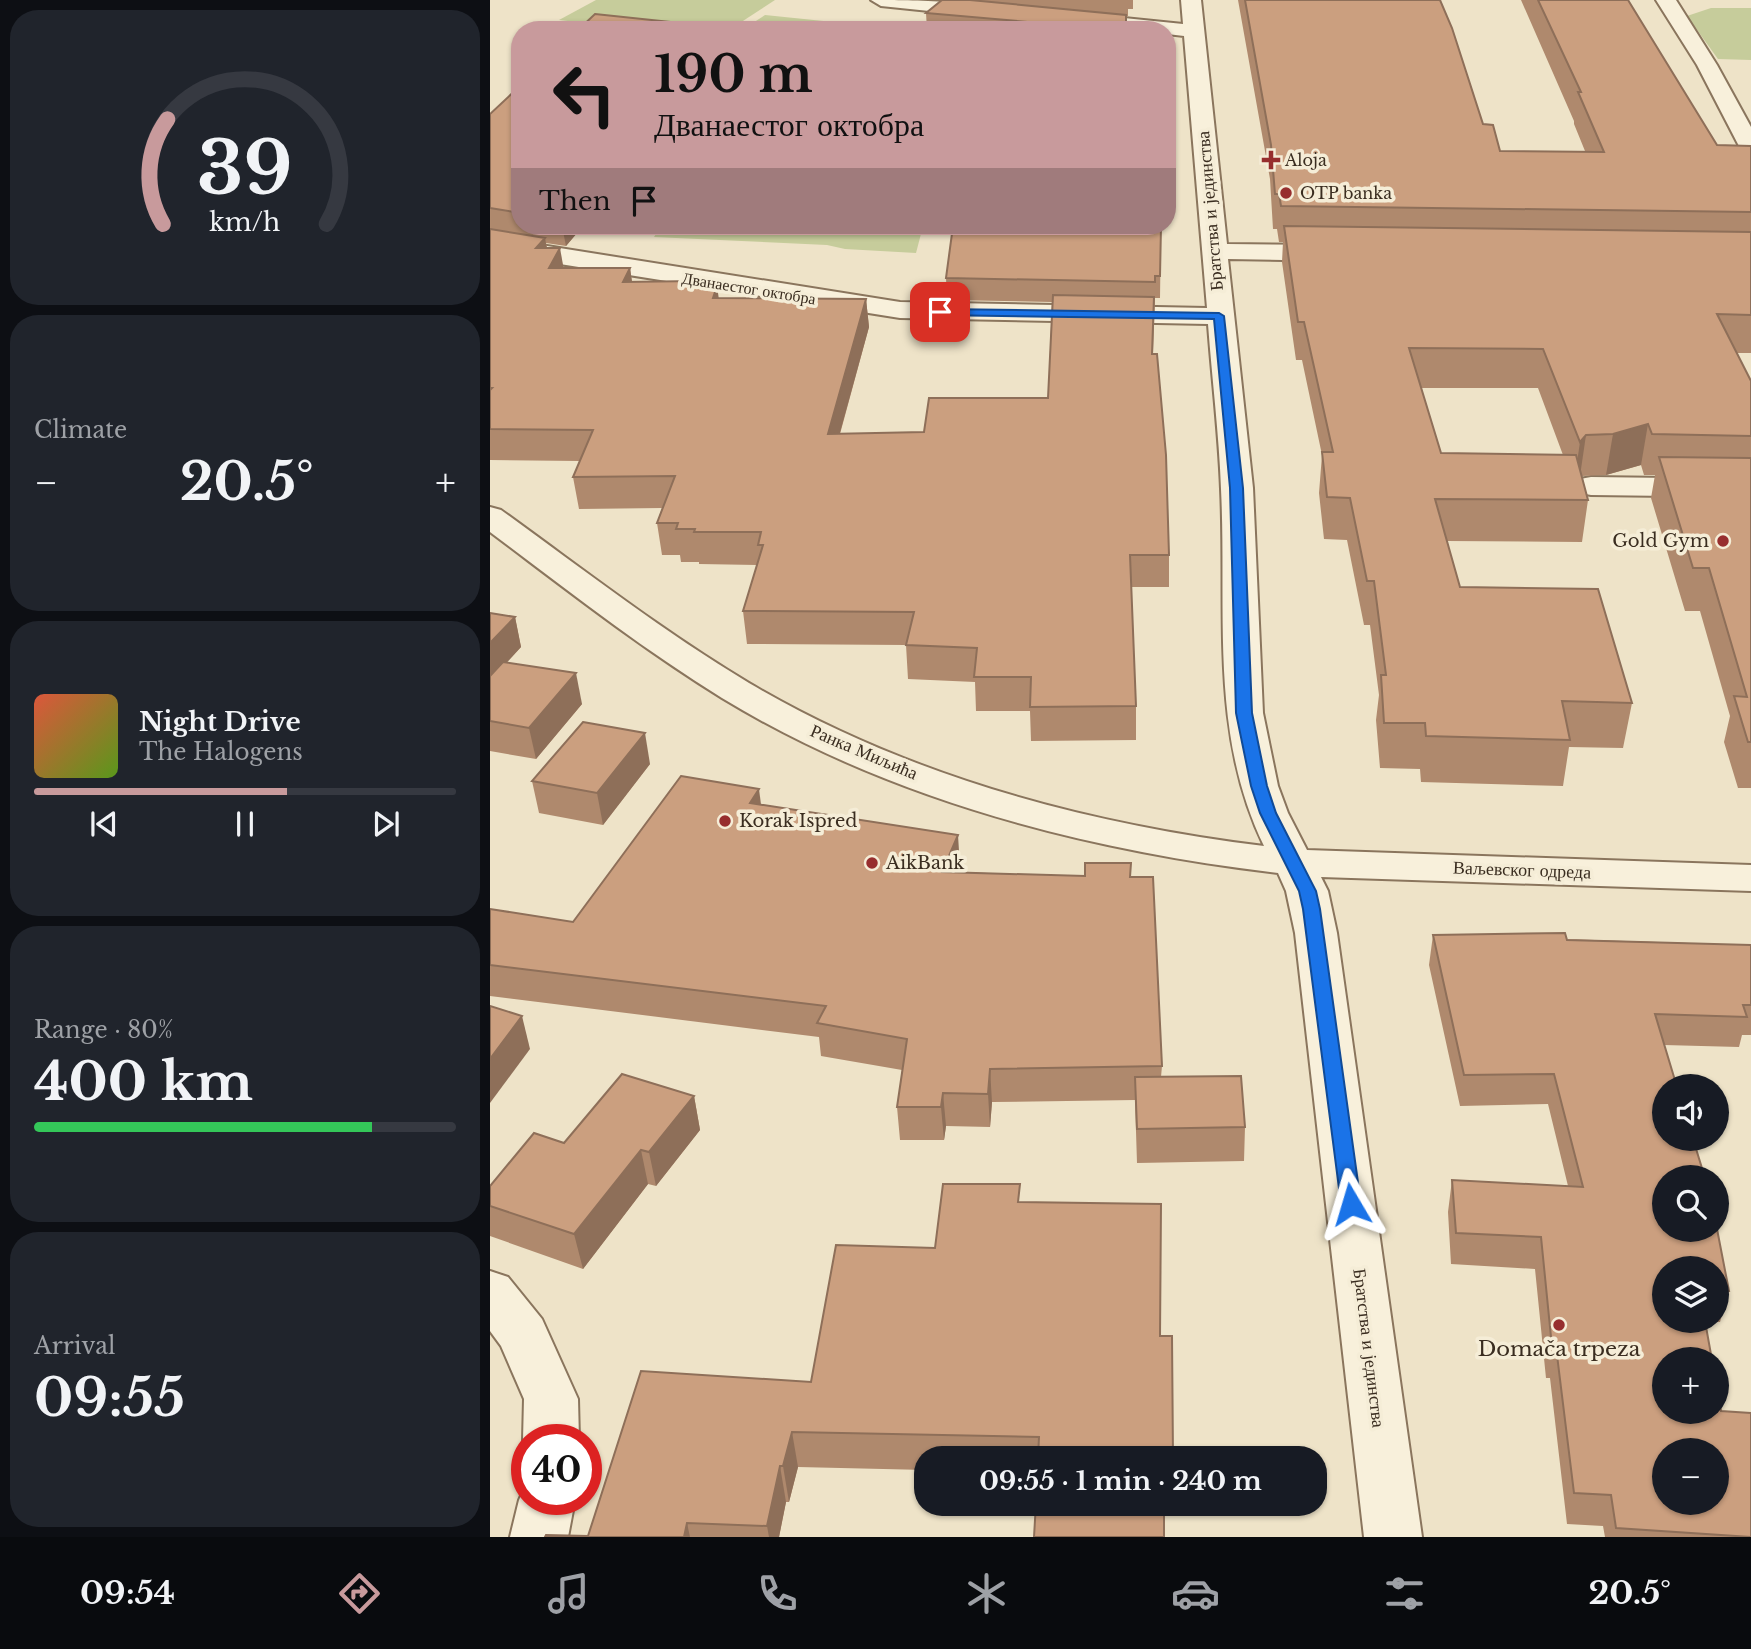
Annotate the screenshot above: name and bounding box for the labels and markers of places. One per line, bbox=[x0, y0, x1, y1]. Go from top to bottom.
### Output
place label: Aloja bbox=[1284, 150, 1327, 170]
marker: Aloja bbox=[1263, 152, 1279, 168]
place label: OTP banka bbox=[1300, 183, 1392, 203]
marker: OTP banka bbox=[1278, 185, 1294, 201]
pin bbox=[910, 282, 970, 342]
place label: Gold Gym bbox=[1612, 530, 1709, 552]
marker: Gold Gym bbox=[1715, 533, 1731, 549]
place label: Korak Ispred bbox=[739, 810, 857, 832]
marker: Korak Ispred bbox=[717, 813, 733, 829]
place label: AikBank bbox=[885, 852, 964, 874]
marker: AikBank bbox=[864, 855, 880, 871]
marker: Domača trpeza bbox=[1551, 1317, 1567, 1333]
place label: Domača trpeza bbox=[1478, 1336, 1641, 1362]

